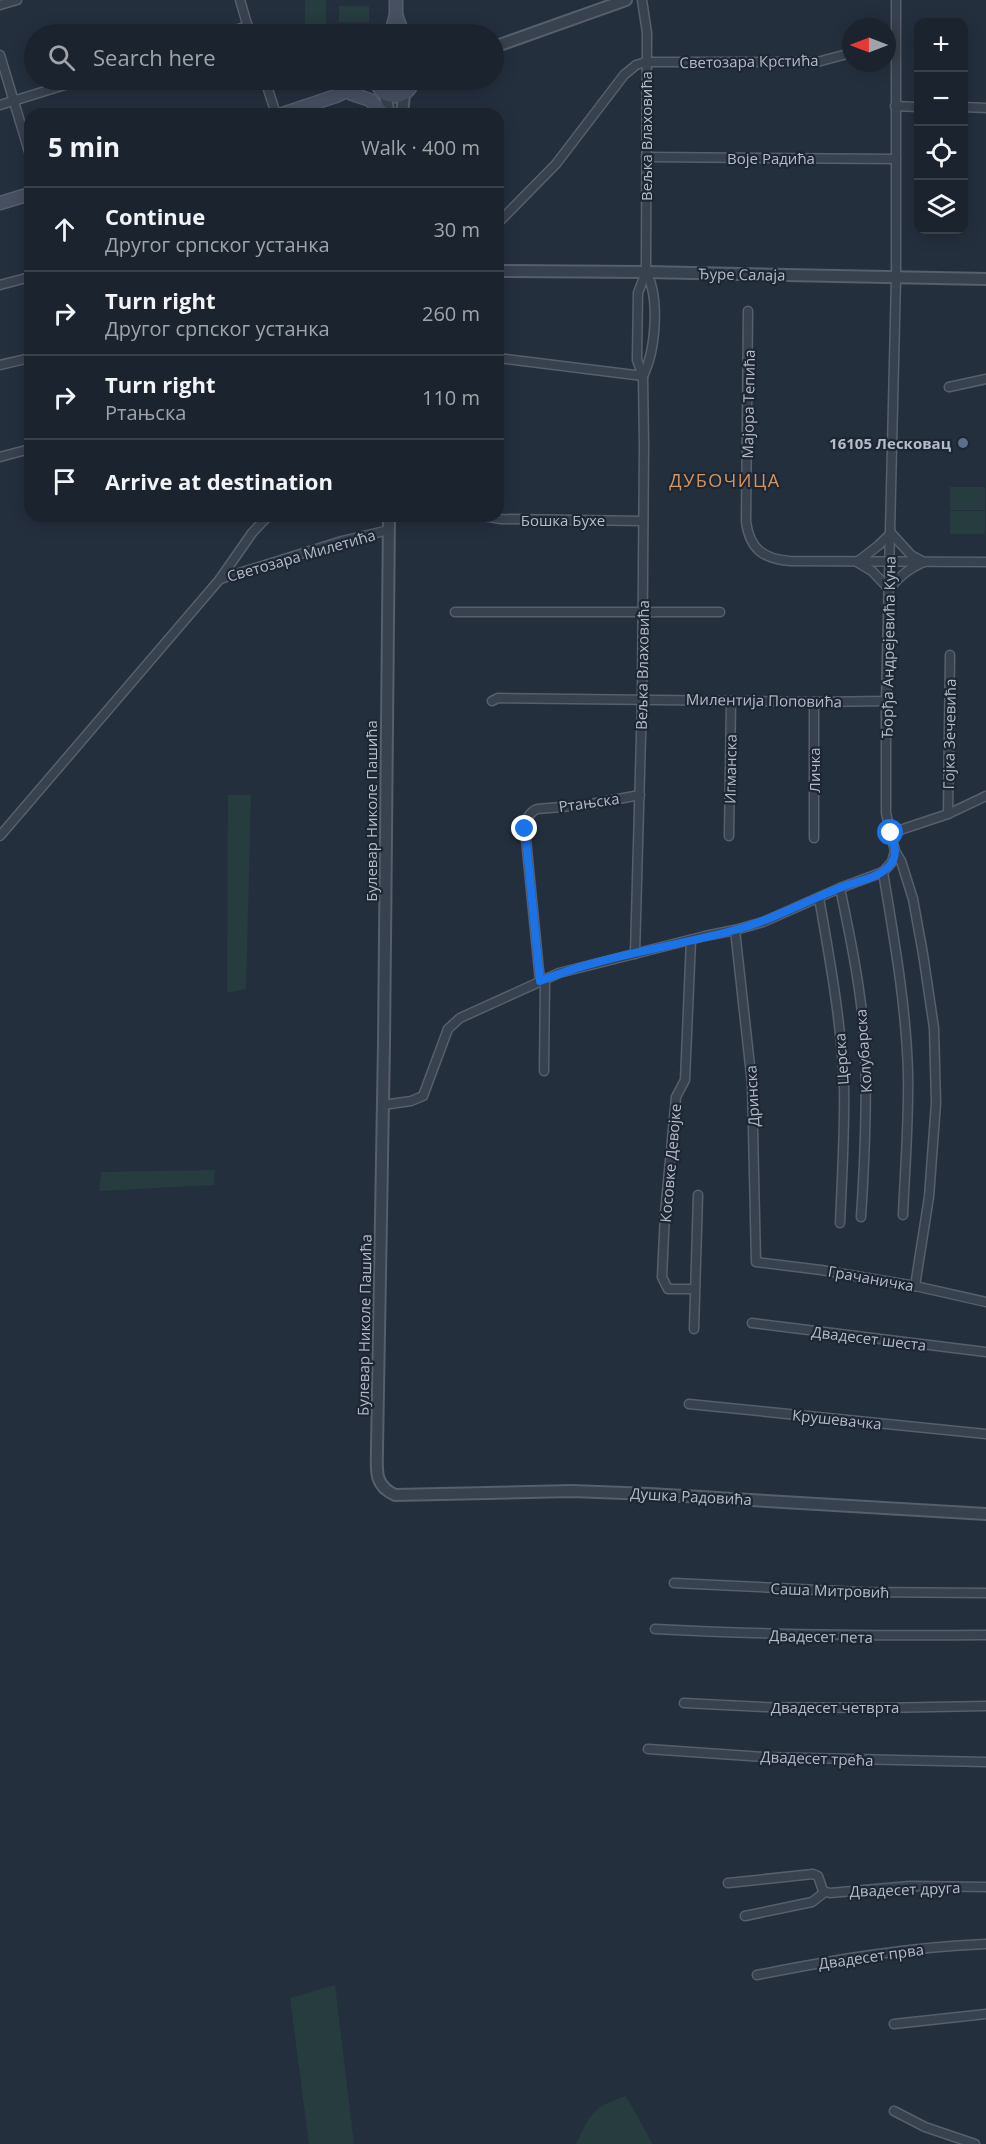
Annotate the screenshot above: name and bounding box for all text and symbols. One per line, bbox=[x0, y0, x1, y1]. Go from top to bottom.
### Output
north arrow bbox=[842, 18, 896, 72]
map controls bbox=[914, 18, 968, 234]
button: + bbox=[914, 18, 968, 72]
search box bbox=[24, 24, 504, 90]
icon: search bbox=[45, 41, 78, 74]
text: Search here bbox=[93, 42, 216, 72]
street label: Светозара Крстића bbox=[679, 50, 819, 72]
street label: Вељка Влаховића bbox=[636, 71, 656, 201]
button: − bbox=[914, 72, 968, 126]
button: locate bbox=[914, 126, 968, 180]
text: 5 min bbox=[48, 129, 120, 165]
text: Walk · 400 m bbox=[361, 134, 480, 161]
street label: Воје Радића bbox=[727, 148, 815, 168]
button: layers bbox=[914, 180, 968, 234]
text: Continue bbox=[105, 201, 205, 231]
icon: ahead bbox=[48, 213, 81, 246]
text: 30 m bbox=[433, 216, 480, 243]
text: Другог српског устанка bbox=[105, 231, 330, 258]
street label: Ђуре Салаја bbox=[698, 263, 786, 285]
text: Turn right bbox=[105, 285, 216, 315]
icon: right bbox=[48, 297, 81, 330]
text: 260 m bbox=[422, 300, 480, 327]
text: Другог српског устанка bbox=[105, 315, 330, 342]
street label: Мајора Тепића bbox=[737, 349, 759, 459]
text: Turn right bbox=[105, 369, 216, 399]
icon: right bbox=[48, 381, 81, 414]
text: 110 m bbox=[422, 384, 480, 411]
text: Ртањска bbox=[105, 399, 186, 426]
place label: 16105 Лесковац bbox=[829, 433, 952, 453]
marker: 16105 Лесковац bbox=[956, 436, 970, 450]
icon: arrive bbox=[48, 465, 81, 498]
text: Arrive at destination bbox=[105, 466, 333, 496]
district label: ДУБОЧИЦА bbox=[669, 468, 781, 492]
street label: Бошка Бухе bbox=[521, 510, 605, 530]
street label: Светозара Милетића bbox=[224, 524, 378, 586]
street label: Ђорђа Андрејевића Куна bbox=[876, 556, 900, 738]
street label: Вељка Влаховића bbox=[631, 600, 653, 730]
street label: Гојка Зечевића bbox=[938, 678, 960, 790]
street label: Милентија Поповића bbox=[686, 689, 842, 711]
street label: Булевар Николе Пашића bbox=[361, 720, 381, 902]
street label: Игманска bbox=[719, 734, 741, 804]
street label: Личка bbox=[804, 747, 824, 793]
street label: Ртањска bbox=[557, 788, 621, 816]
route end bbox=[511, 815, 537, 841]
route start bbox=[877, 819, 903, 845]
street label: Колубарска bbox=[850, 1008, 876, 1094]
street label: Церска bbox=[829, 1032, 853, 1086]
street label: Дринска bbox=[740, 1065, 764, 1127]
street label: Косовке Девојке bbox=[655, 1103, 685, 1223]
street label: Булевар Николе Пашића bbox=[352, 1234, 376, 1416]
street label: Грачаничка bbox=[826, 1261, 916, 1295]
street label: Двадесет шеста bbox=[811, 1321, 927, 1355]
street label: Крушевачка bbox=[791, 1404, 883, 1434]
street label: Душка Радовића bbox=[630, 1483, 752, 1509]
street label: Саша Митровић bbox=[770, 1578, 890, 1602]
street label: Двадесет пета bbox=[769, 1625, 873, 1647]
street label: Двадесет четврта bbox=[771, 1697, 899, 1717]
street label: Двадесет трећа bbox=[760, 1746, 874, 1770]
street label: Двадесет друга bbox=[849, 1877, 961, 1901]
street label: Двадесет прва bbox=[817, 1939, 925, 1973]

